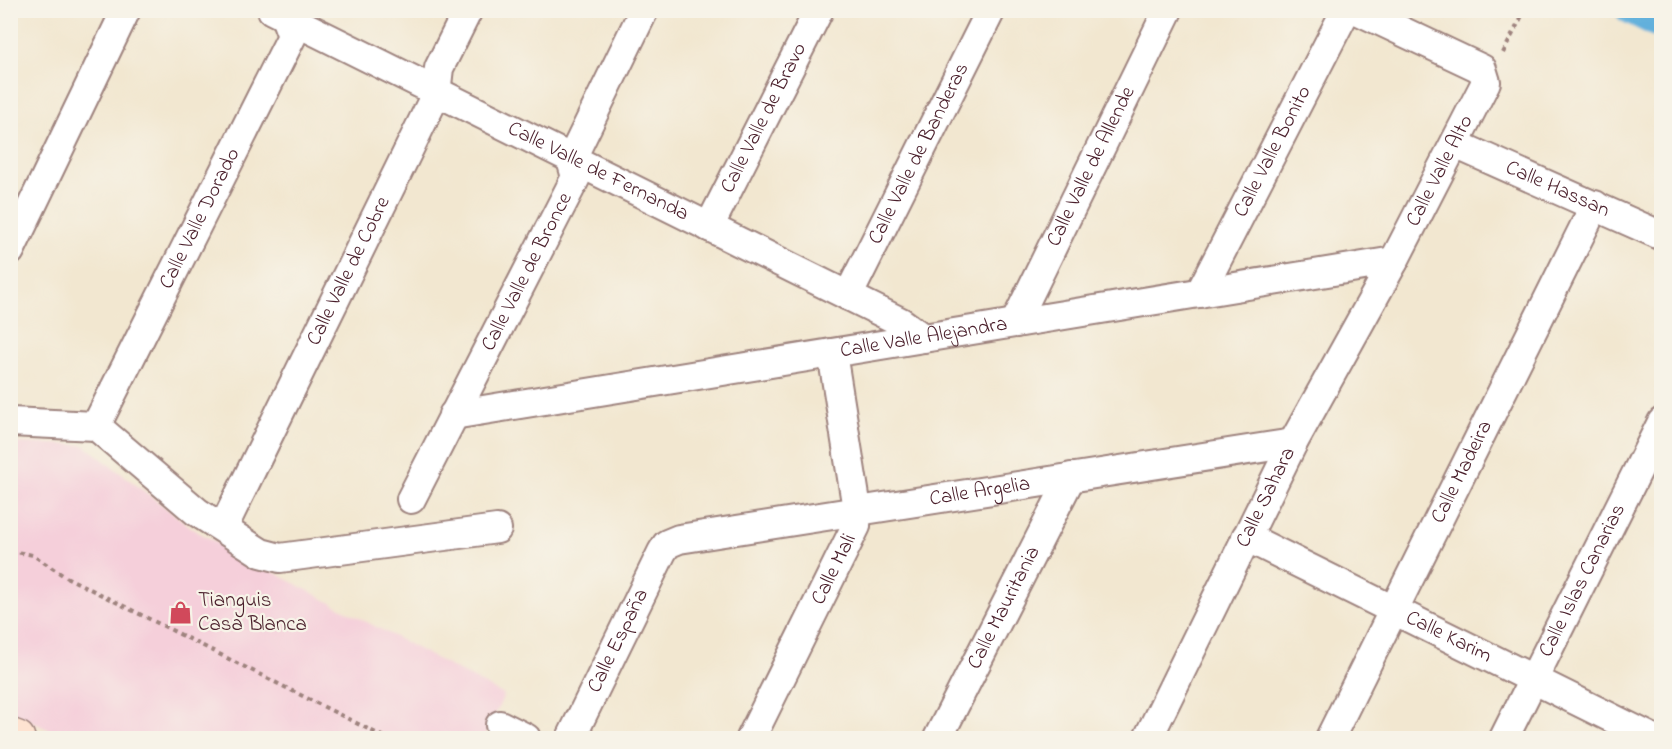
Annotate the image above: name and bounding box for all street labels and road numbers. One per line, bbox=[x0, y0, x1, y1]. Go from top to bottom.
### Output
street label: Calle Valle de Bravo bbox=[713, 38, 815, 199]
street label: Calle Valle de Banderas bbox=[861, 58, 977, 250]
street label: Calle Valle Bonito bbox=[1226, 80, 1319, 223]
street label: Calle Valle de Allende bbox=[1039, 81, 1144, 252]
street label: Calle Valle Alto bbox=[1399, 110, 1482, 232]
street label: Calle Valle de Fernanda bbox=[502, 114, 694, 229]
street label: Calle Valle Dorado bbox=[152, 143, 248, 294]
street label: Calle Hassan bbox=[1500, 153, 1614, 226]
street label: Calle Valle de Bronce bbox=[474, 187, 581, 357]
street label: Calle Valle de Cobre bbox=[300, 191, 399, 351]
street label: Calle Valle Alejandra bbox=[838, 310, 1010, 366]
street label: Calle Madeira bbox=[1424, 415, 1500, 529]
street label: Calle Sahara bbox=[1229, 442, 1304, 553]
street label: Calle Argelia bbox=[927, 469, 1032, 515]
street label: Calle Islas Canarias bbox=[1532, 499, 1634, 662]
street label: Calle Mali bbox=[804, 529, 865, 610]
street label: Calle Mauritania bbox=[960, 541, 1048, 675]
street label: Calle España bbox=[580, 584, 657, 698]
street label: Calle Karim bbox=[1400, 603, 1497, 671]

